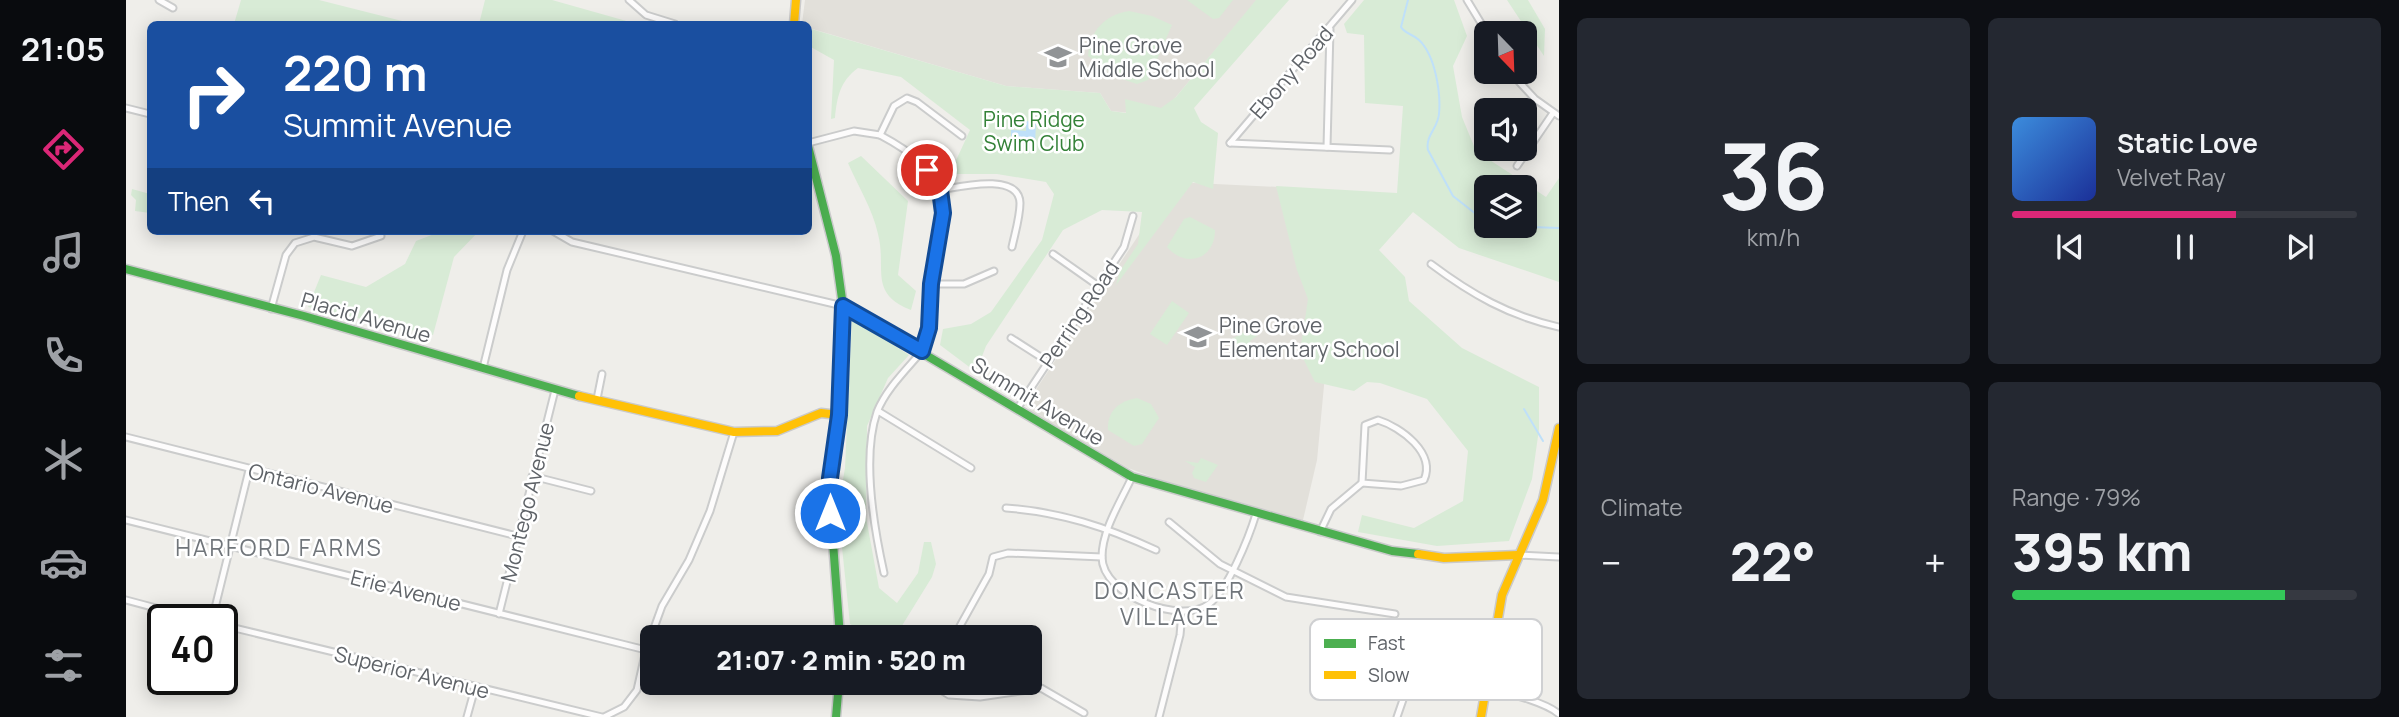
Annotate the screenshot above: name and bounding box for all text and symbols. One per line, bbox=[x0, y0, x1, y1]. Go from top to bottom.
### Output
street label: Ebony Road bbox=[1243, 20, 1339, 124]
north arrow bbox=[1474, 21, 1536, 84]
map controls bbox=[1474, 21, 1537, 238]
text: 21:05 bbox=[21, 27, 105, 71]
place label: Pine Grove Middle School bbox=[1079, 31, 1215, 83]
text: 220 m bbox=[283, 39, 427, 106]
school or university icon: Pine Grove Middle School bbox=[1043, 42, 1073, 72]
icon: right bbox=[168, 49, 259, 140]
button: sound bbox=[1474, 98, 1537, 161]
text: Summit Avenue bbox=[283, 103, 512, 147]
park label: Pine Ridge Swim Club bbox=[983, 105, 1085, 157]
text: 36 bbox=[1719, 113, 1828, 237]
icon: directions bbox=[39, 125, 88, 174]
text: Static Love bbox=[2117, 125, 2258, 161]
pin bbox=[897, 140, 957, 200]
icon: arrive bbox=[908, 151, 946, 189]
text: Velvet Ray bbox=[2117, 161, 2226, 193]
button: layers bbox=[1474, 175, 1537, 238]
icon: left bbox=[243, 182, 281, 220]
text: Then bbox=[168, 183, 229, 219]
text: km/h bbox=[1747, 221, 1800, 253]
icon: music bbox=[39, 228, 88, 277]
icon: previous bbox=[2051, 228, 2089, 266]
icon: pause bbox=[2166, 228, 2204, 266]
icon: next bbox=[2281, 228, 2319, 266]
street label: Perring Road bbox=[1033, 255, 1125, 373]
street label: Placid Avenue bbox=[298, 285, 434, 349]
place label: Pine Grove Elementary School bbox=[1219, 311, 1400, 363]
school or university icon: Pine Grove Elementary School bbox=[1183, 322, 1213, 352]
icon: phone bbox=[39, 331, 88, 380]
street label: Summit Avenue bbox=[966, 350, 1110, 452]
street label: Montego Avenue bbox=[494, 419, 560, 585]
icon: climate bbox=[39, 435, 88, 484]
street label: Ontario Avenue bbox=[245, 456, 397, 520]
position arrow bbox=[793, 476, 867, 550]
text: Range · 79% bbox=[2012, 481, 2141, 513]
text: Climate bbox=[1601, 491, 1683, 523]
text: 395 km bbox=[2012, 516, 2192, 587]
text: 22° bbox=[1730, 526, 1816, 597]
district label: HARFORD FARMS bbox=[175, 531, 383, 563]
text: − bbox=[1601, 536, 1622, 588]
text: + bbox=[1924, 536, 1946, 588]
icon: car bbox=[39, 538, 88, 587]
street label: Erie Avenue bbox=[348, 563, 464, 617]
district label: DONCASTER VILLAGE bbox=[1094, 574, 1246, 632]
speed limit sign: 40 bbox=[147, 604, 238, 695]
legend bbox=[1310, 619, 1542, 700]
text: Fast bbox=[1368, 630, 1405, 656]
street label: Superior Avenue bbox=[332, 639, 492, 705]
icon: filters bbox=[39, 641, 88, 690]
text: 21:07 · 2 min · 520 m bbox=[716, 642, 966, 678]
text: Slow bbox=[1368, 662, 1410, 688]

